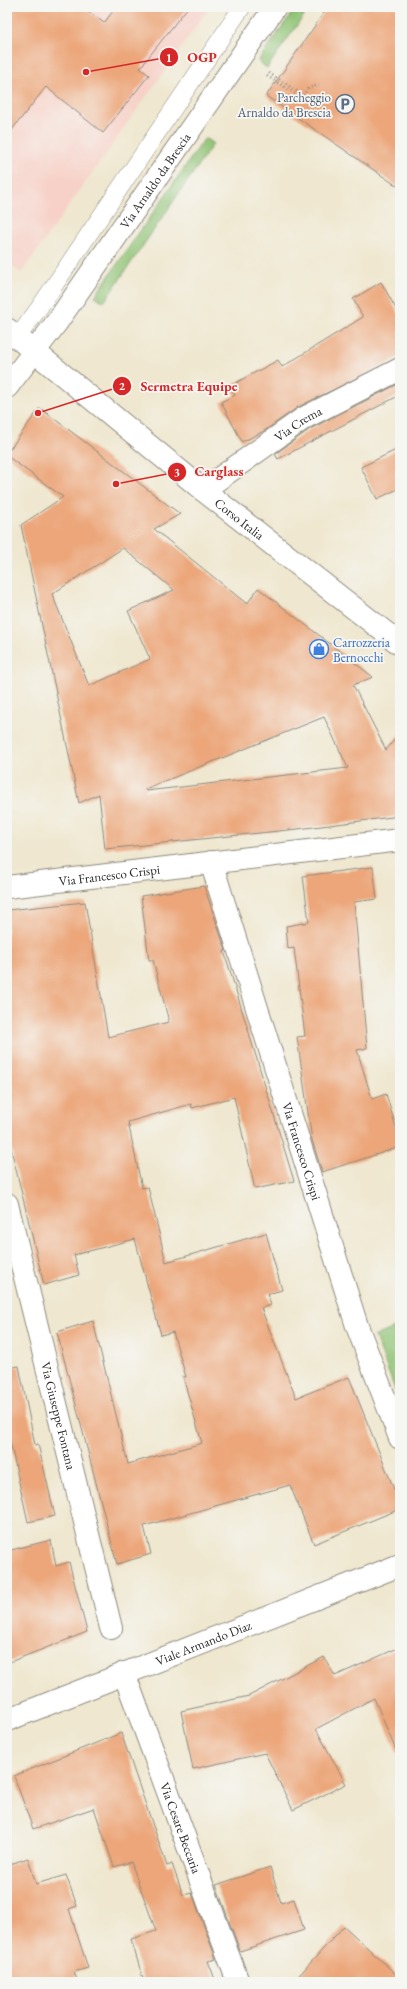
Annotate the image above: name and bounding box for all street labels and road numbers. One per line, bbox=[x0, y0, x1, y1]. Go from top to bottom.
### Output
street label: Via Arnaldo da Brescia bbox=[116, 129, 195, 232]
street label: Via Crema bbox=[271, 402, 325, 446]
street label: Corso Italia bbox=[211, 494, 268, 544]
street label: Via Francesco Crispi bbox=[58, 861, 161, 890]
street label: Via Francesco Crispi bbox=[278, 1100, 325, 1202]
street label: Via Giuseppe Fontana bbox=[37, 1360, 80, 1472]
street label: Viale Armando Diaz bbox=[153, 1616, 254, 1670]
street label: Via Cesare Beccaria bbox=[156, 1780, 205, 1877]

